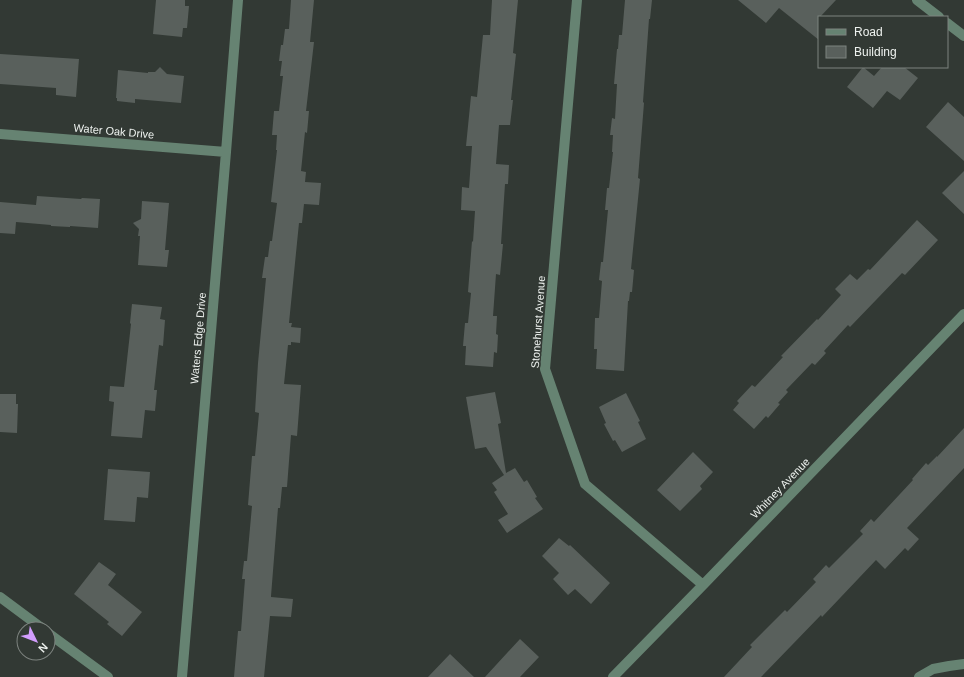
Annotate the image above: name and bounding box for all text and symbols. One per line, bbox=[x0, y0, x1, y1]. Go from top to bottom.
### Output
legend bbox=[818, 16, 948, 68]
text: Road bbox=[854, 25, 883, 39]
text: Building bbox=[854, 45, 897, 59]
street label: Water Oak Drive bbox=[73, 121, 155, 141]
street label: Stonehurst Avenue bbox=[529, 275, 547, 369]
street label: Waters Edge Drive bbox=[188, 292, 208, 384]
street label: Whitney Avenue bbox=[748, 455, 812, 521]
north arrow bbox=[16, 621, 56, 661]
text: N bbox=[36, 641, 50, 655]

